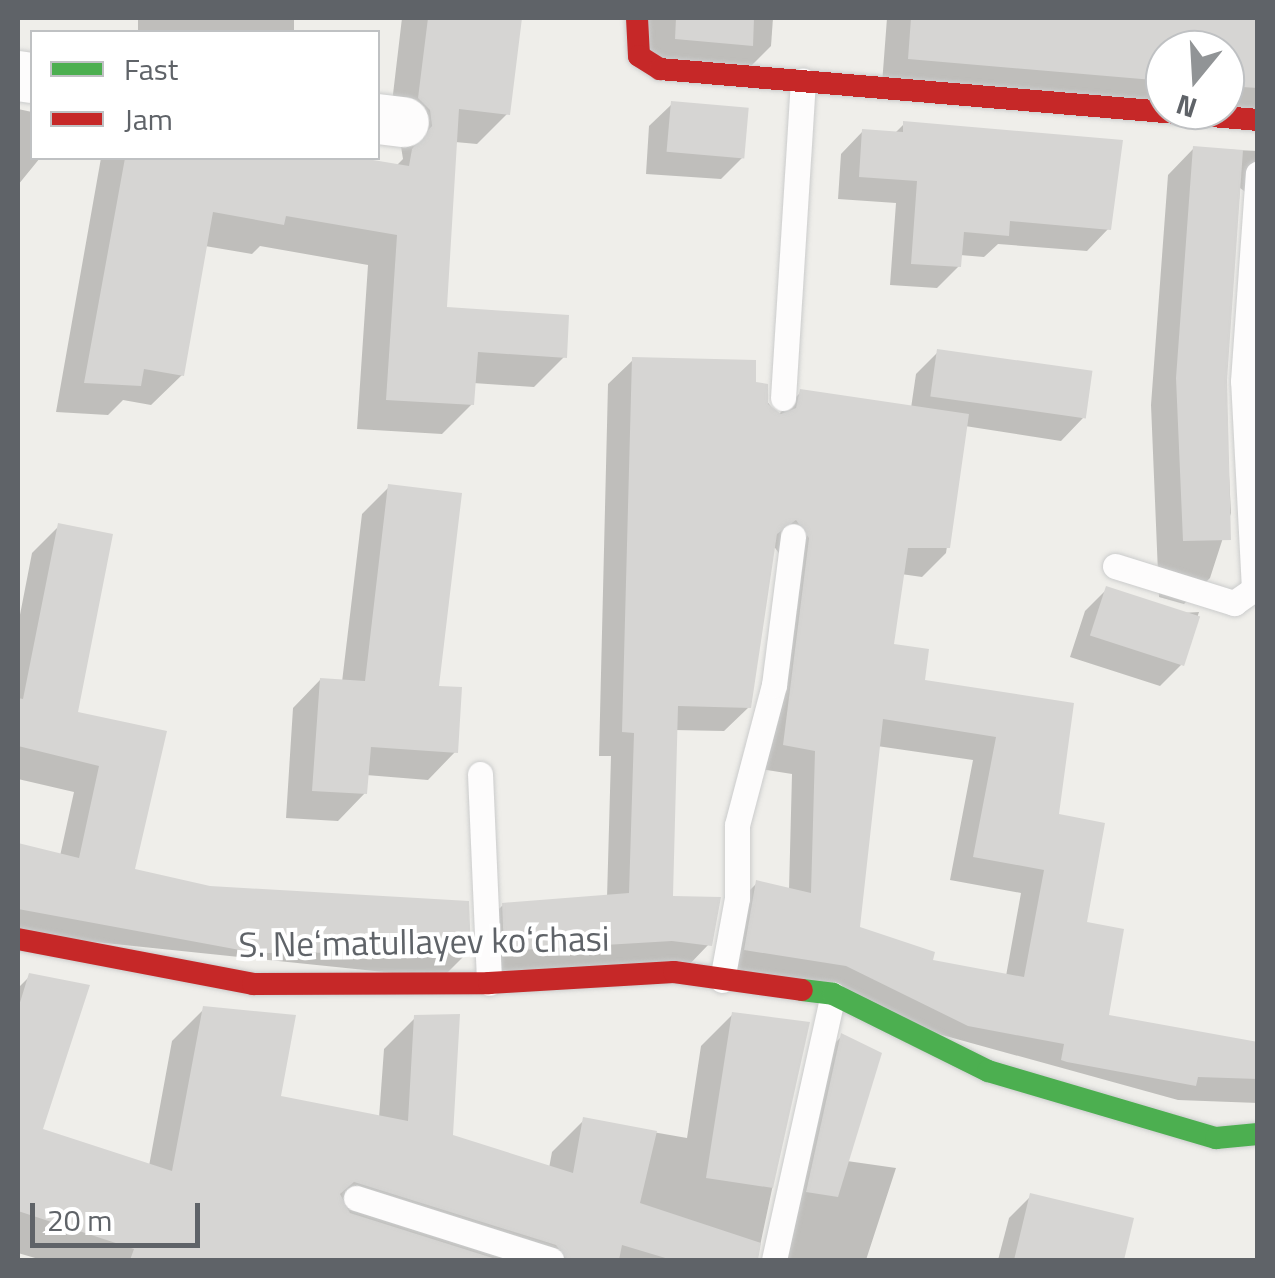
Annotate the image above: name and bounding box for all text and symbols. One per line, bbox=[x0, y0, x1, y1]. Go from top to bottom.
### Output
legend bbox=[30, 30, 380, 160]
north arrow bbox=[1145, 30, 1245, 130]
text: Fast bbox=[124, 46, 178, 92]
text: N bbox=[1170, 84, 1202, 131]
text: Jam bbox=[124, 96, 173, 142]
street label: S. Neʻmatullayev koʻchasi bbox=[238, 917, 610, 965]
scale bar bbox=[35, 1183, 205, 1245]
text: 20 m bbox=[47, 1197, 112, 1243]

